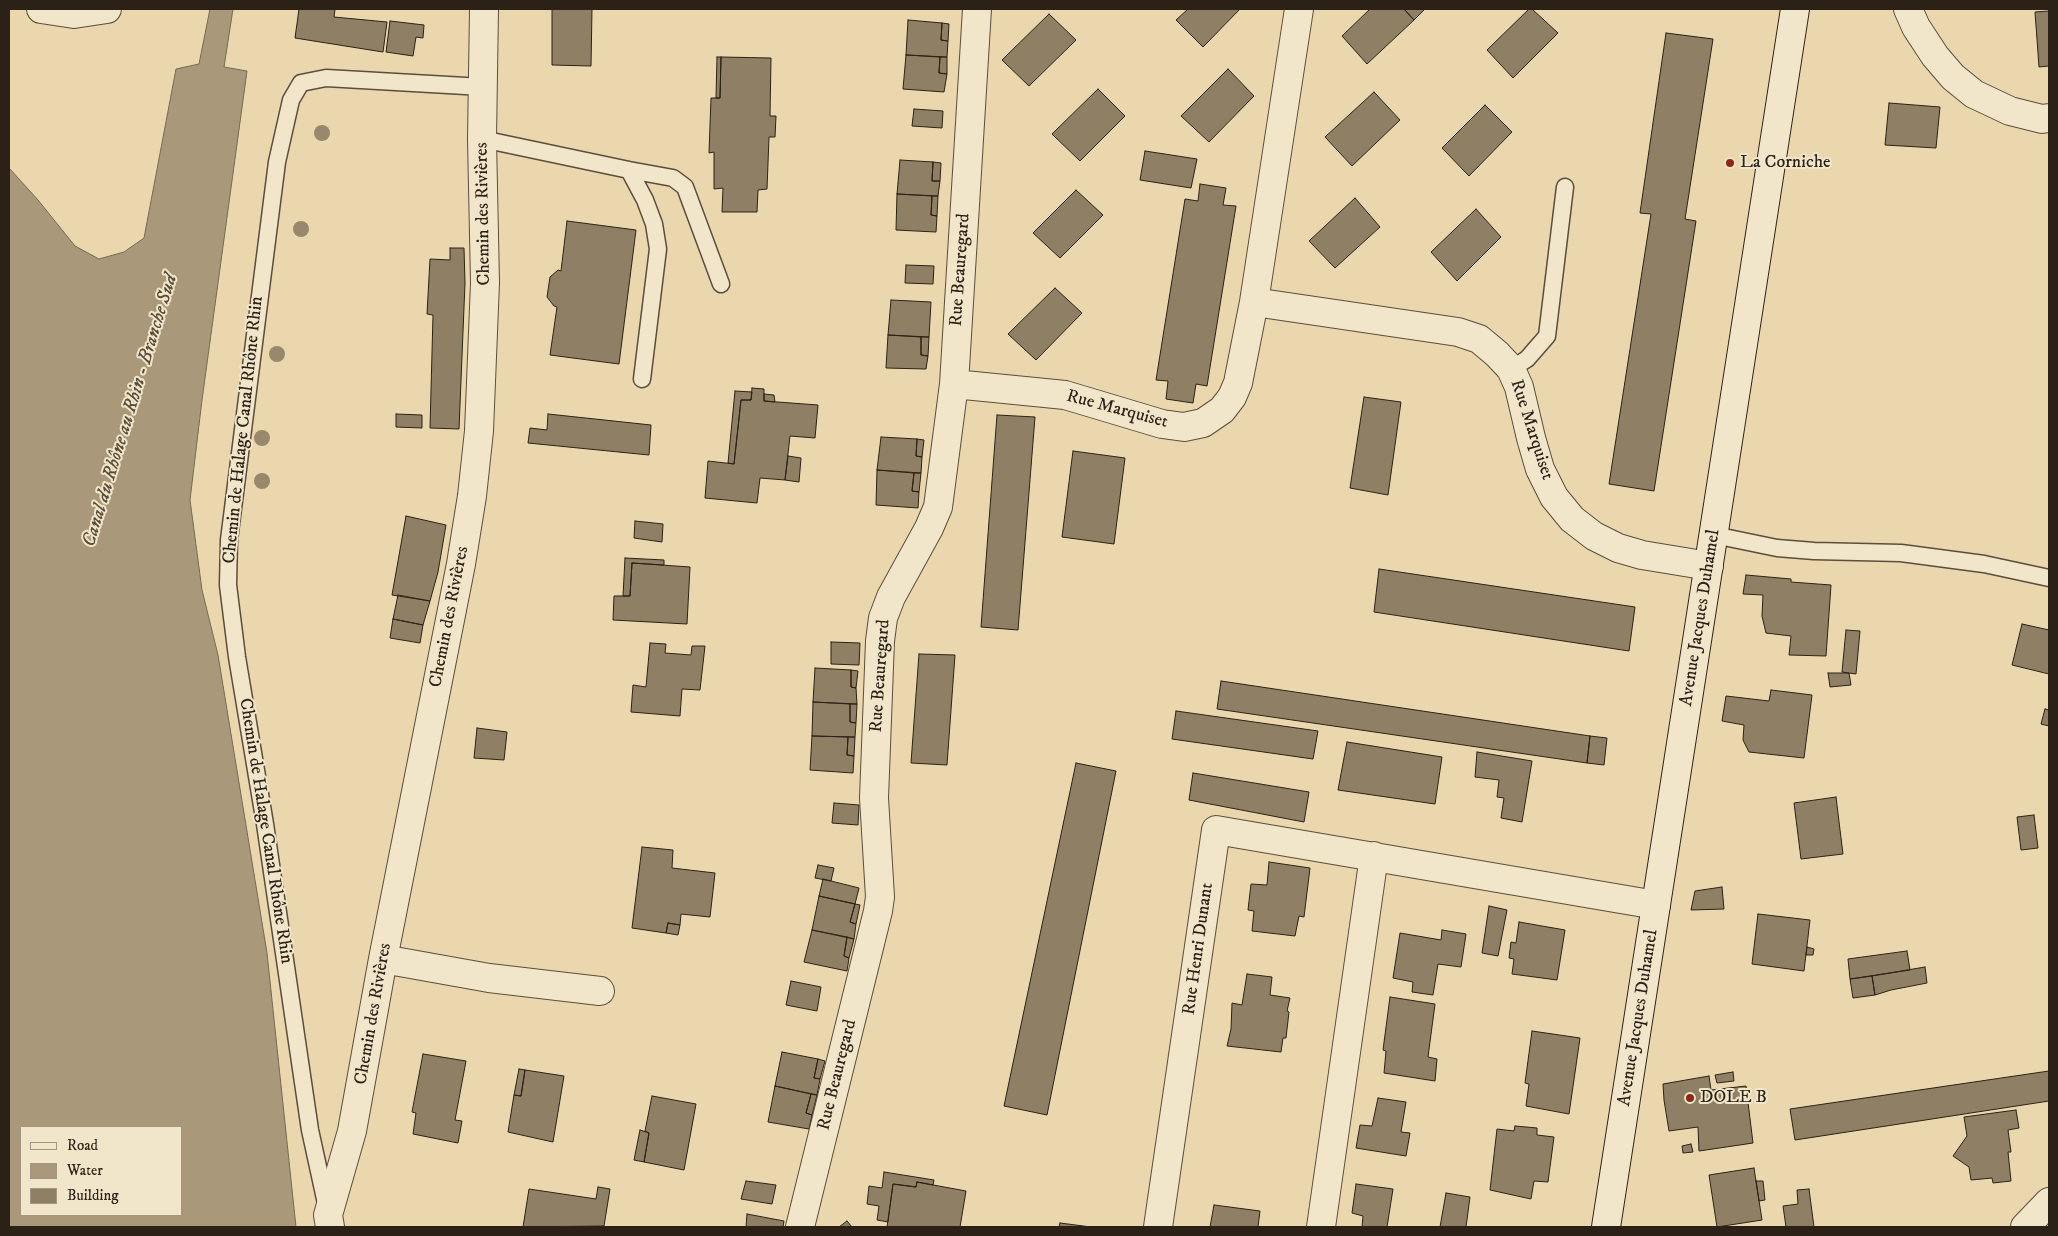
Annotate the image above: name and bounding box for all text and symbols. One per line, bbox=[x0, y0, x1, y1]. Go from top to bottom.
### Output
street label: Chemin des Rivières bbox=[472, 142, 496, 286]
place label: La Corniche bbox=[1740, 152, 1830, 174]
marker: La Corniche bbox=[1724, 157, 1736, 169]
street label: Rue Beauregard bbox=[946, 213, 976, 327]
water label: Canal du Rhône au Rhin - Branche Sud bbox=[79, 272, 183, 550]
street label: Chemin de Halage Canal Rhône Rhin bbox=[219, 295, 269, 565]
street label: Rue Marquiset bbox=[1505, 377, 1557, 483]
street label: Rue Marquiset bbox=[1064, 386, 1170, 434]
street label: Avenue Jacques Duhamel bbox=[1676, 528, 1726, 708]
street label: Chemin des Rivières bbox=[426, 545, 474, 689]
street label: Rue Beauregard bbox=[866, 619, 896, 733]
street label: Chemin de Halage Canal Rhône Rhin bbox=[233, 697, 297, 965]
street label: Rue Henri Dunant bbox=[1179, 882, 1219, 1016]
street label: Avenue Jacques Duhamel bbox=[1614, 928, 1664, 1108]
street label: Chemin des Rivières bbox=[351, 942, 397, 1086]
street label: Rue Beauregard bbox=[814, 1017, 862, 1133]
place label: DOLE B bbox=[1700, 1087, 1767, 1109]
marker: DOLE B bbox=[1684, 1092, 1696, 1104]
legend bbox=[20, 1126, 182, 1216]
text: Road bbox=[67, 1136, 98, 1155]
text: Water bbox=[67, 1161, 103, 1180]
text: Building bbox=[67, 1186, 119, 1205]

